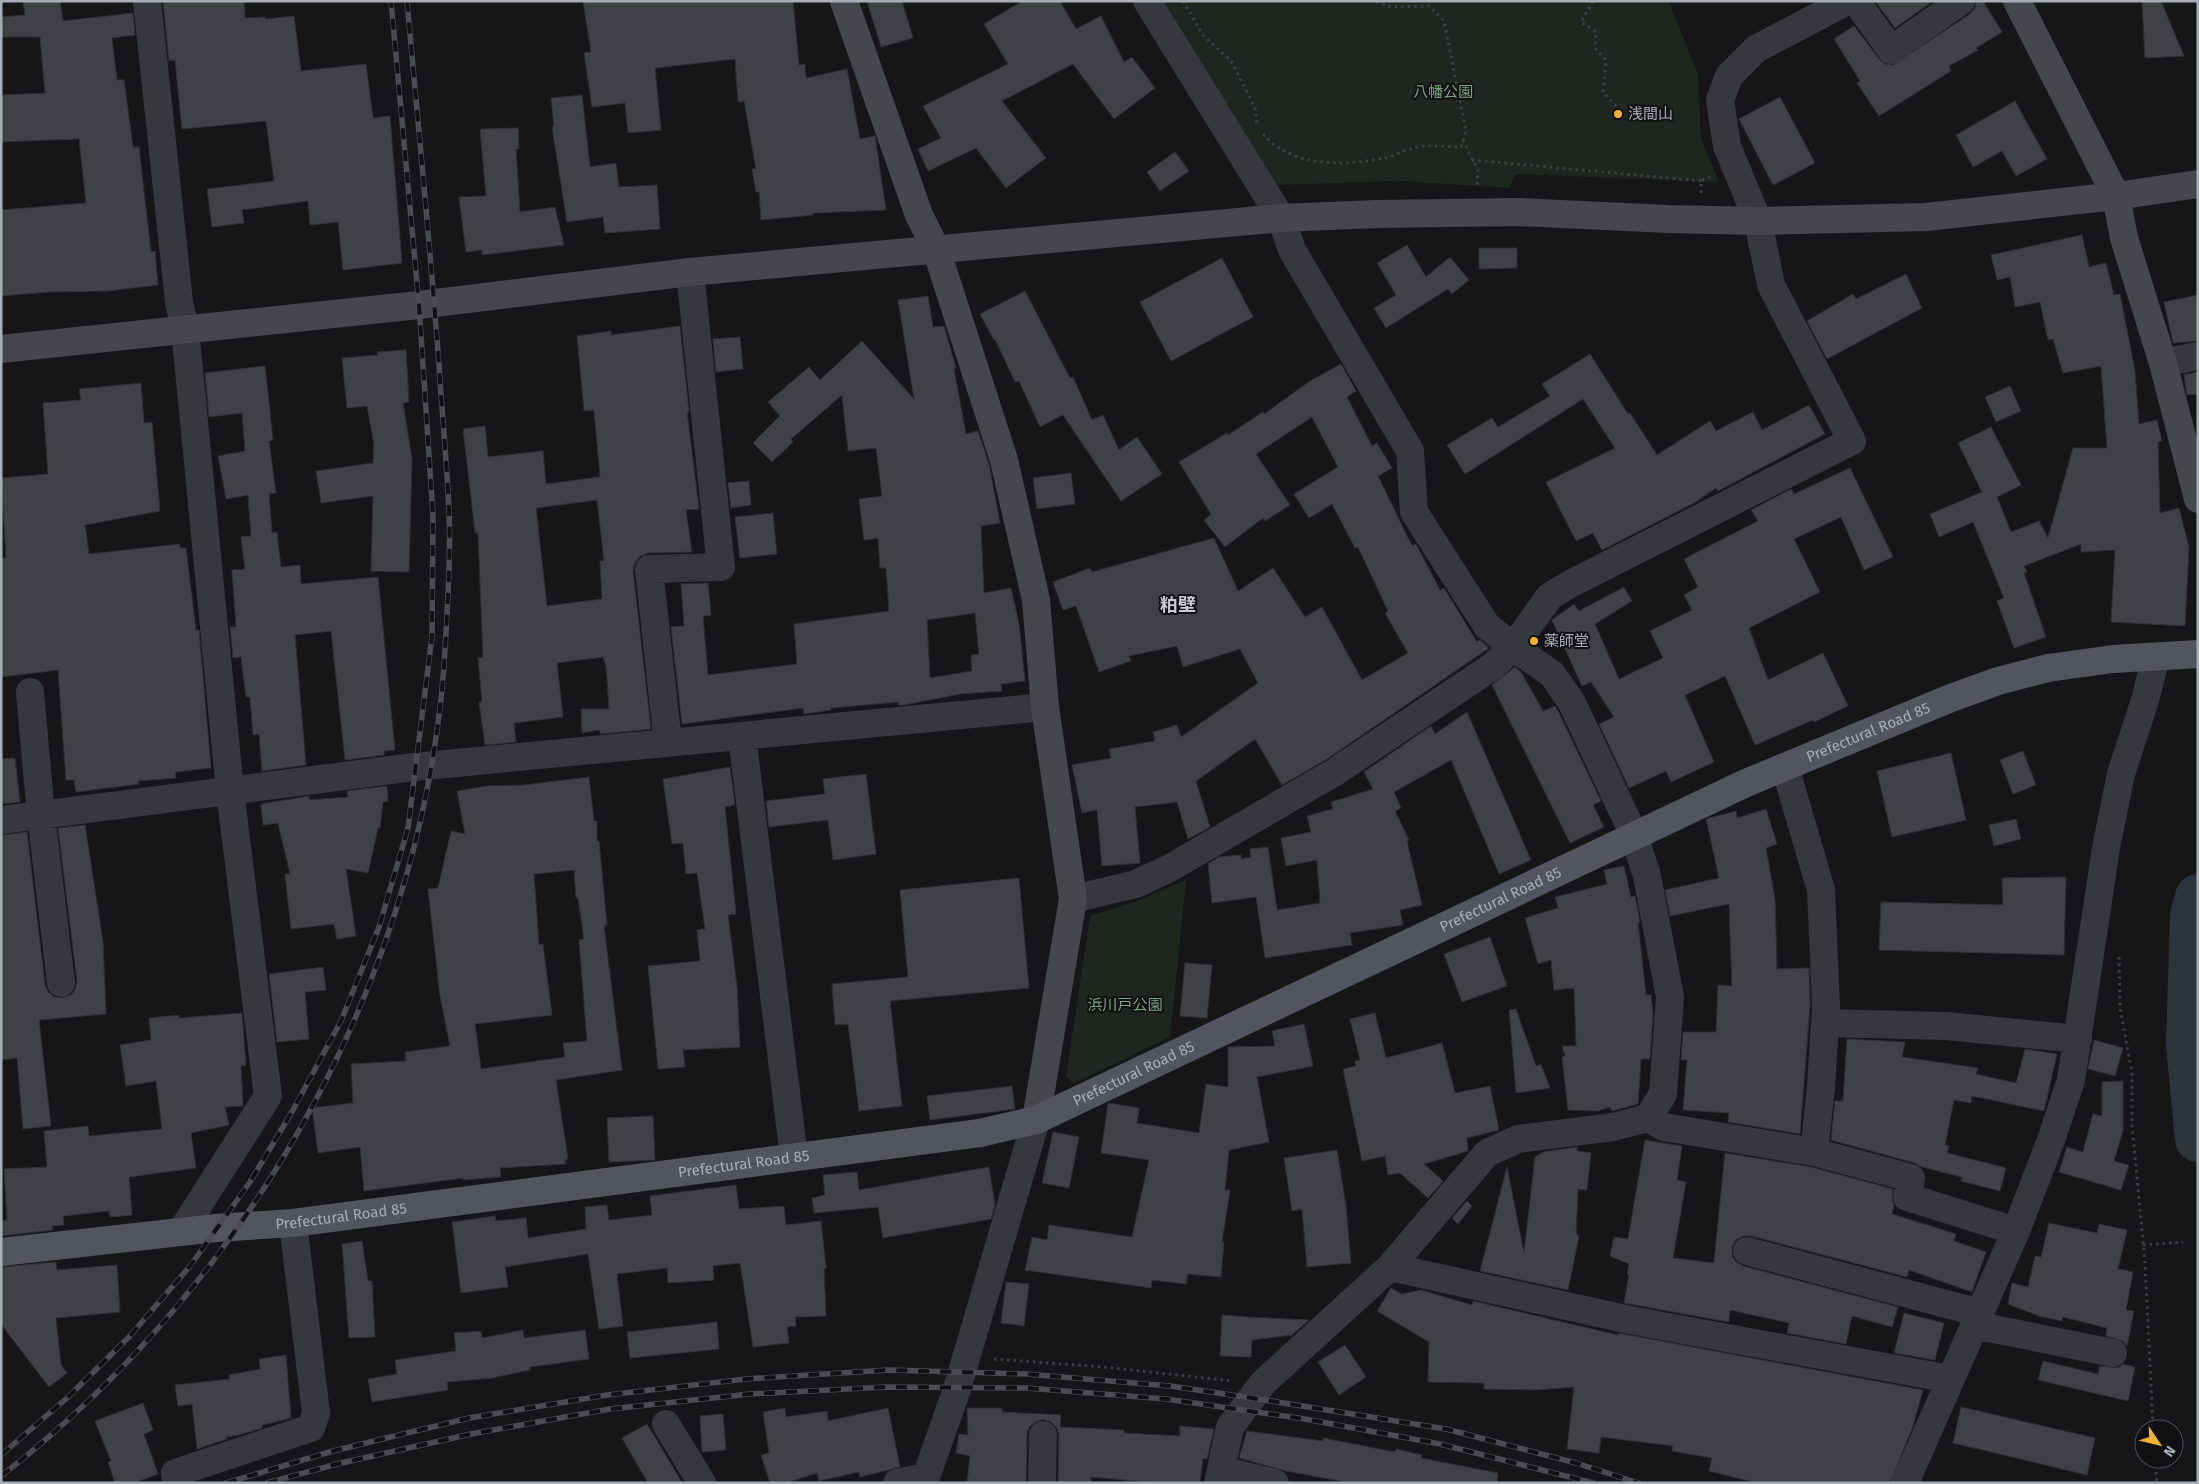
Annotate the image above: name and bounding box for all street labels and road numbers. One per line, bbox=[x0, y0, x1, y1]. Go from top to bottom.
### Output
street label: Prefectural Road 85 bbox=[1804, 699, 1933, 766]
street label: Prefectural Road 85 bbox=[1437, 863, 1564, 936]
street label: Prefectural Road 85 bbox=[1070, 1037, 1197, 1110]
street label: Prefectural Road 85 bbox=[677, 1146, 810, 1181]
street label: Prefectural Road 85 bbox=[275, 1199, 408, 1233]

